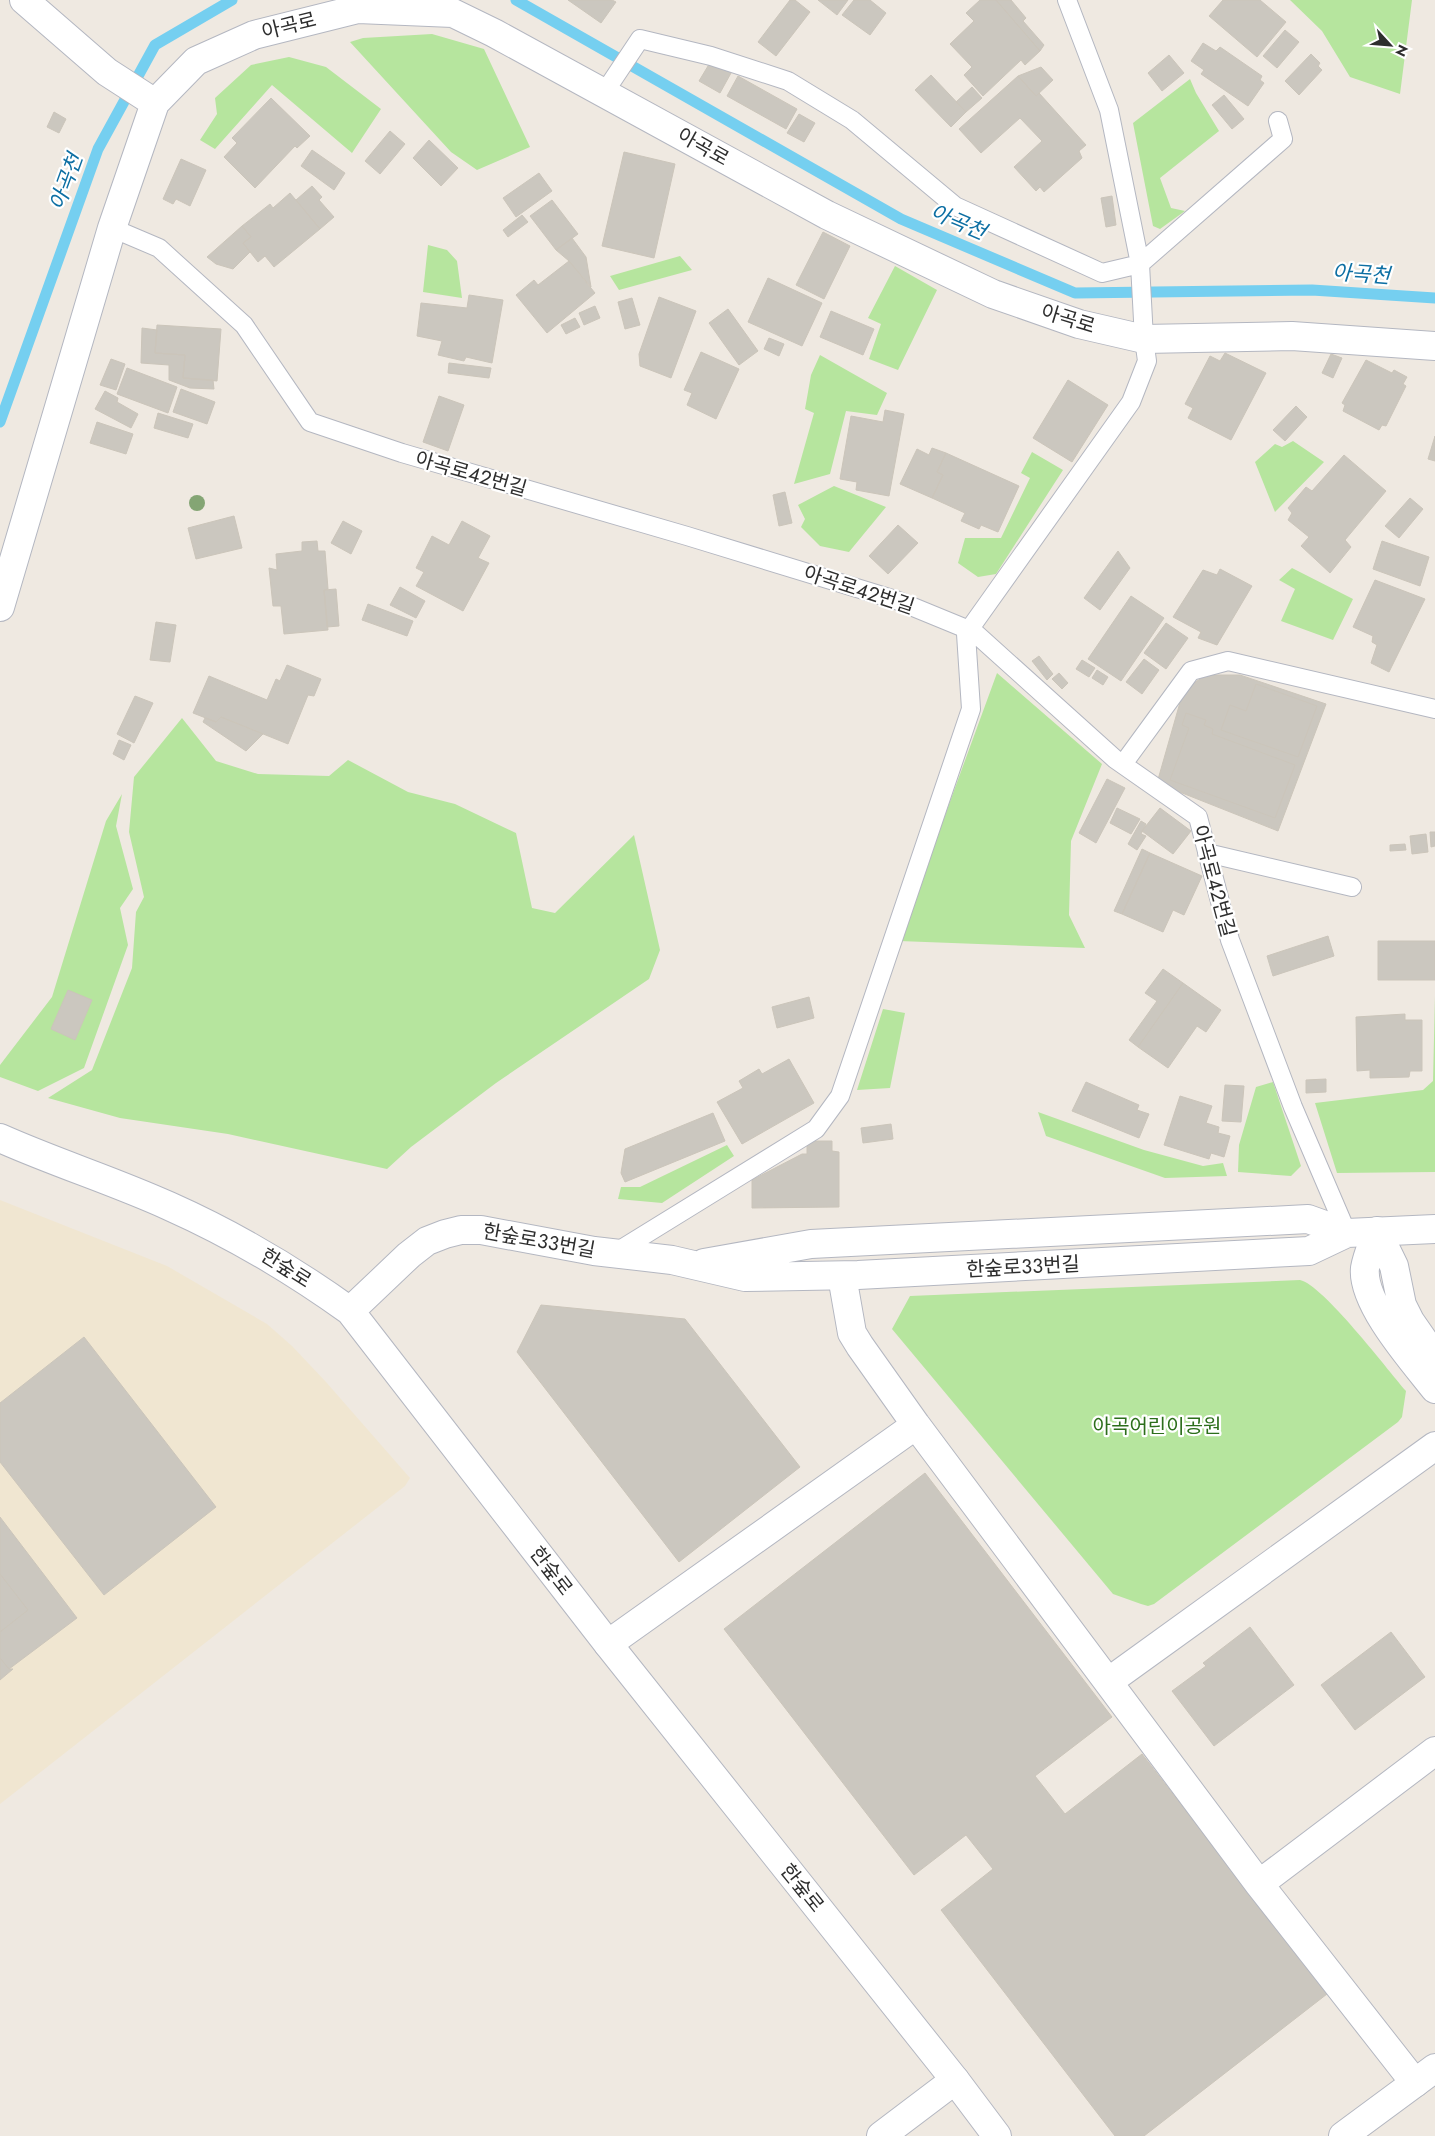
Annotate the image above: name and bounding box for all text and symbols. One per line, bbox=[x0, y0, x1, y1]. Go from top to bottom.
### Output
street label: 아곡로 bbox=[259, 5, 319, 47]
north arrow bbox=[1365, 20, 1415, 70]
text: N bbox=[1390, 41, 1413, 60]
street label: 아곡로 bbox=[672, 121, 734, 173]
water label: 아곡천 bbox=[42, 147, 91, 214]
water label: 아곡천 bbox=[925, 197, 993, 248]
water label: 아곡천 bbox=[1331, 257, 1394, 291]
street label: 아곡로 bbox=[1037, 297, 1099, 341]
street label: 아곡로42번길 bbox=[412, 444, 530, 504]
street label: 아곡로42번길 bbox=[800, 558, 918, 622]
street label: 아곡로42번길 bbox=[1185, 822, 1243, 940]
street label: 한숲로33번길 bbox=[480, 1217, 598, 1265]
street label: 한숲로 bbox=[255, 1241, 317, 1295]
street label: 한숲로33번길 bbox=[965, 1250, 1081, 1284]
park label: 아곡어린이공원 bbox=[1093, 1412, 1221, 1441]
street label: 한숲로 bbox=[523, 1540, 579, 1602]
street label: 한숲로 bbox=[773, 1857, 831, 1919]

